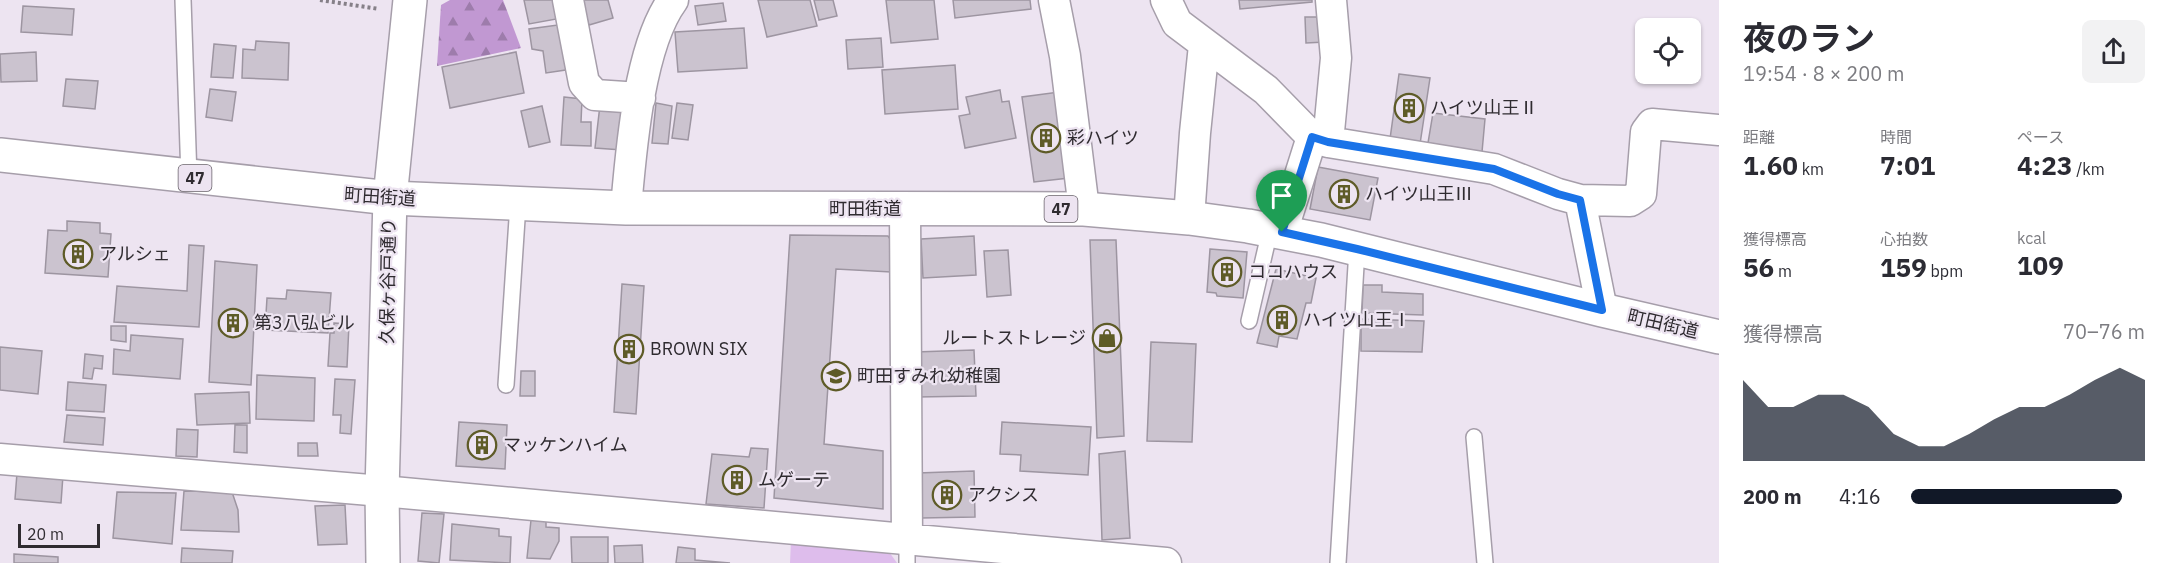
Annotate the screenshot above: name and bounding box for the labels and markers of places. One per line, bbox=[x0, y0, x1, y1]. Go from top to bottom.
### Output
building icon: ハイツ山王Ⅱ bbox=[1393, 92, 1425, 124]
place label: ハイツ山王Ⅱ bbox=[1430, 96, 1538, 119]
building icon: 彩ハイツ bbox=[1030, 122, 1062, 154]
place label: 彩ハイツ bbox=[1067, 126, 1139, 149]
pin bbox=[1256, 170, 1307, 232]
building icon: ハイツ山王Ⅲ bbox=[1328, 178, 1360, 210]
place label: ハイツ山王Ⅲ bbox=[1365, 182, 1473, 205]
building icon: アルシェ bbox=[62, 238, 94, 270]
place label: アルシェ bbox=[99, 242, 171, 265]
building icon: ココハウス bbox=[1211, 256, 1243, 288]
place label: ココハウス bbox=[1248, 260, 1338, 283]
building icon: ハイツ山王Ⅰ bbox=[1266, 304, 1298, 336]
building icon: 第3八弘ビル bbox=[217, 307, 249, 339]
place label: ハイツ山王Ⅰ bbox=[1303, 308, 1411, 331]
place label: 第3八弘ビル bbox=[254, 311, 355, 334]
shop icon: ルートストレージ bbox=[1091, 322, 1123, 354]
place label: ルートストレージ bbox=[942, 326, 1086, 349]
building icon: BROWN SIX bbox=[613, 333, 645, 365]
place label: BROWN SIX bbox=[650, 337, 748, 360]
school or university icon: 町田すみれ幼稚園 bbox=[820, 360, 852, 392]
place label: 町田すみれ幼稚園 bbox=[857, 364, 1001, 387]
building icon: マッケンハイム bbox=[466, 429, 498, 461]
place label: マッケンハイム bbox=[503, 433, 628, 456]
building icon: ムゲーテ bbox=[721, 464, 753, 496]
place label: ムゲーテ bbox=[758, 468, 830, 491]
building icon: アクシス bbox=[931, 479, 963, 511]
place label: アクシス bbox=[968, 483, 1039, 506]

